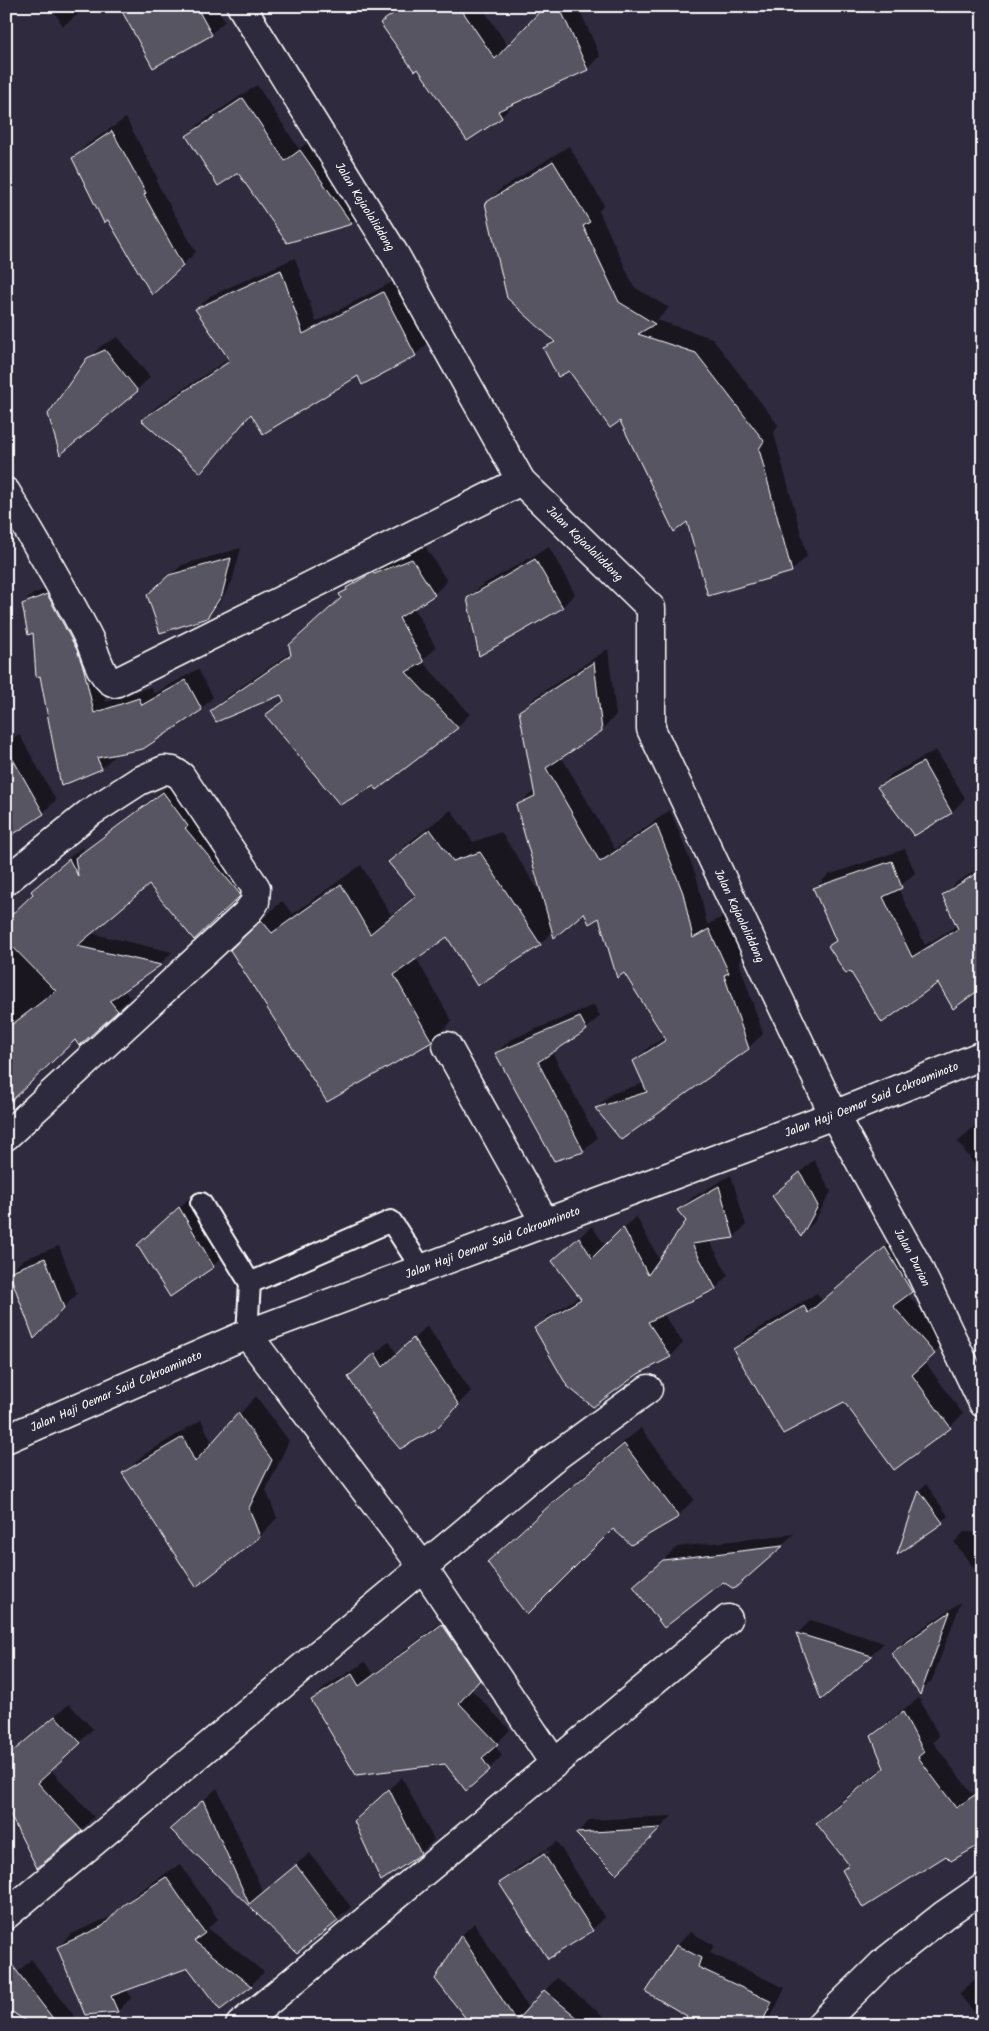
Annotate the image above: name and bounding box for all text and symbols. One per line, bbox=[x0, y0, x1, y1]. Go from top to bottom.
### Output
street label: Jalan Kajaolaliddong bbox=[330, 159, 400, 256]
street label: Jalan Kajaolaliddong bbox=[542, 501, 628, 586]
street label: Jalan Kajaolaliddong bbox=[709, 866, 770, 966]
street label: Jalan Haji Oemar Said Cokroaminoto bbox=[782, 1057, 962, 1143]
street label: Jalan Haji Oemar Said Cokroaminoto bbox=[402, 1201, 583, 1284]
street label: Jalan Durian bbox=[889, 1225, 935, 1290]
street label: Jalan Haji Oemar Said Cokroaminoto bbox=[27, 1346, 205, 1437]

